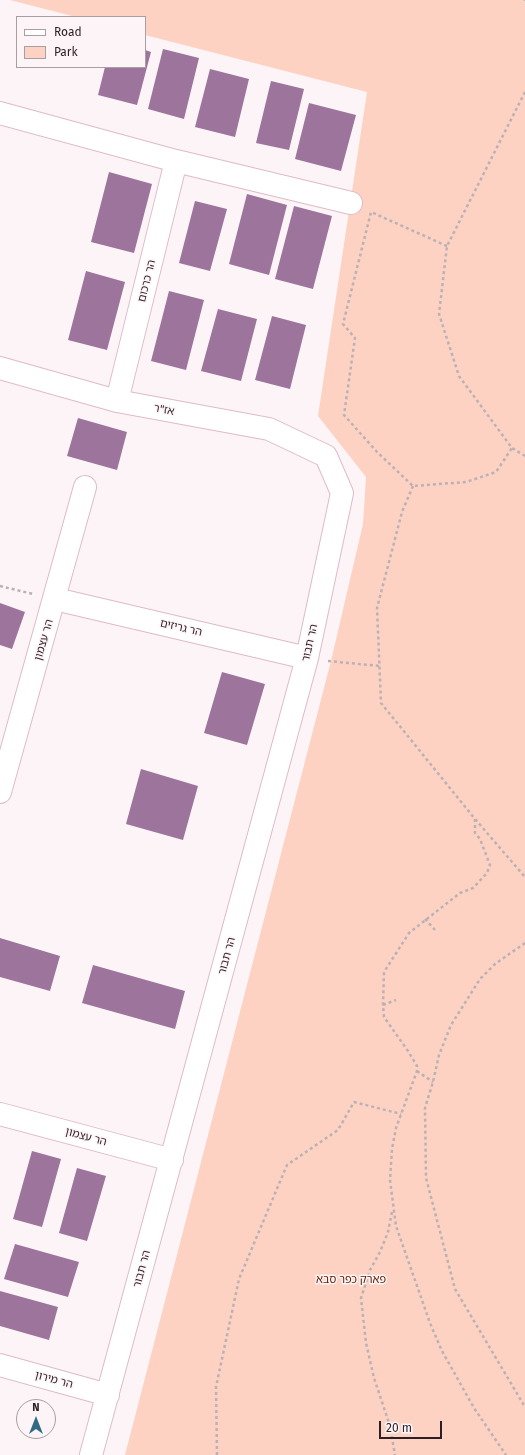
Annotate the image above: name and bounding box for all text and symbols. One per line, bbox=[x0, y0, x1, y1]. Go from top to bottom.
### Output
legend bbox=[16, 16, 146, 68]
text: Road bbox=[54, 25, 82, 39]
text: Park bbox=[54, 45, 78, 59]
street label: הר כרכום bbox=[135, 258, 159, 304]
street label: אז"ר bbox=[153, 402, 175, 418]
street label: הר גריזים bbox=[159, 617, 203, 639]
street label: הר עצמון bbox=[32, 618, 56, 662]
street label: הר תבור bbox=[299, 623, 321, 663]
street label: הר תבור bbox=[216, 936, 238, 976]
street label: הר עצמון bbox=[64, 1125, 108, 1149]
street label: הר תבור bbox=[131, 1249, 153, 1289]
park label: פארק כפר סבא bbox=[316, 1273, 386, 1287]
street label: הר מירון bbox=[34, 1369, 74, 1391]
north arrow bbox=[16, 1399, 56, 1439]
text: N bbox=[32, 1401, 40, 1414]
scale bar bbox=[381, 1413, 444, 1439]
text: 20 m bbox=[386, 1421, 412, 1435]

